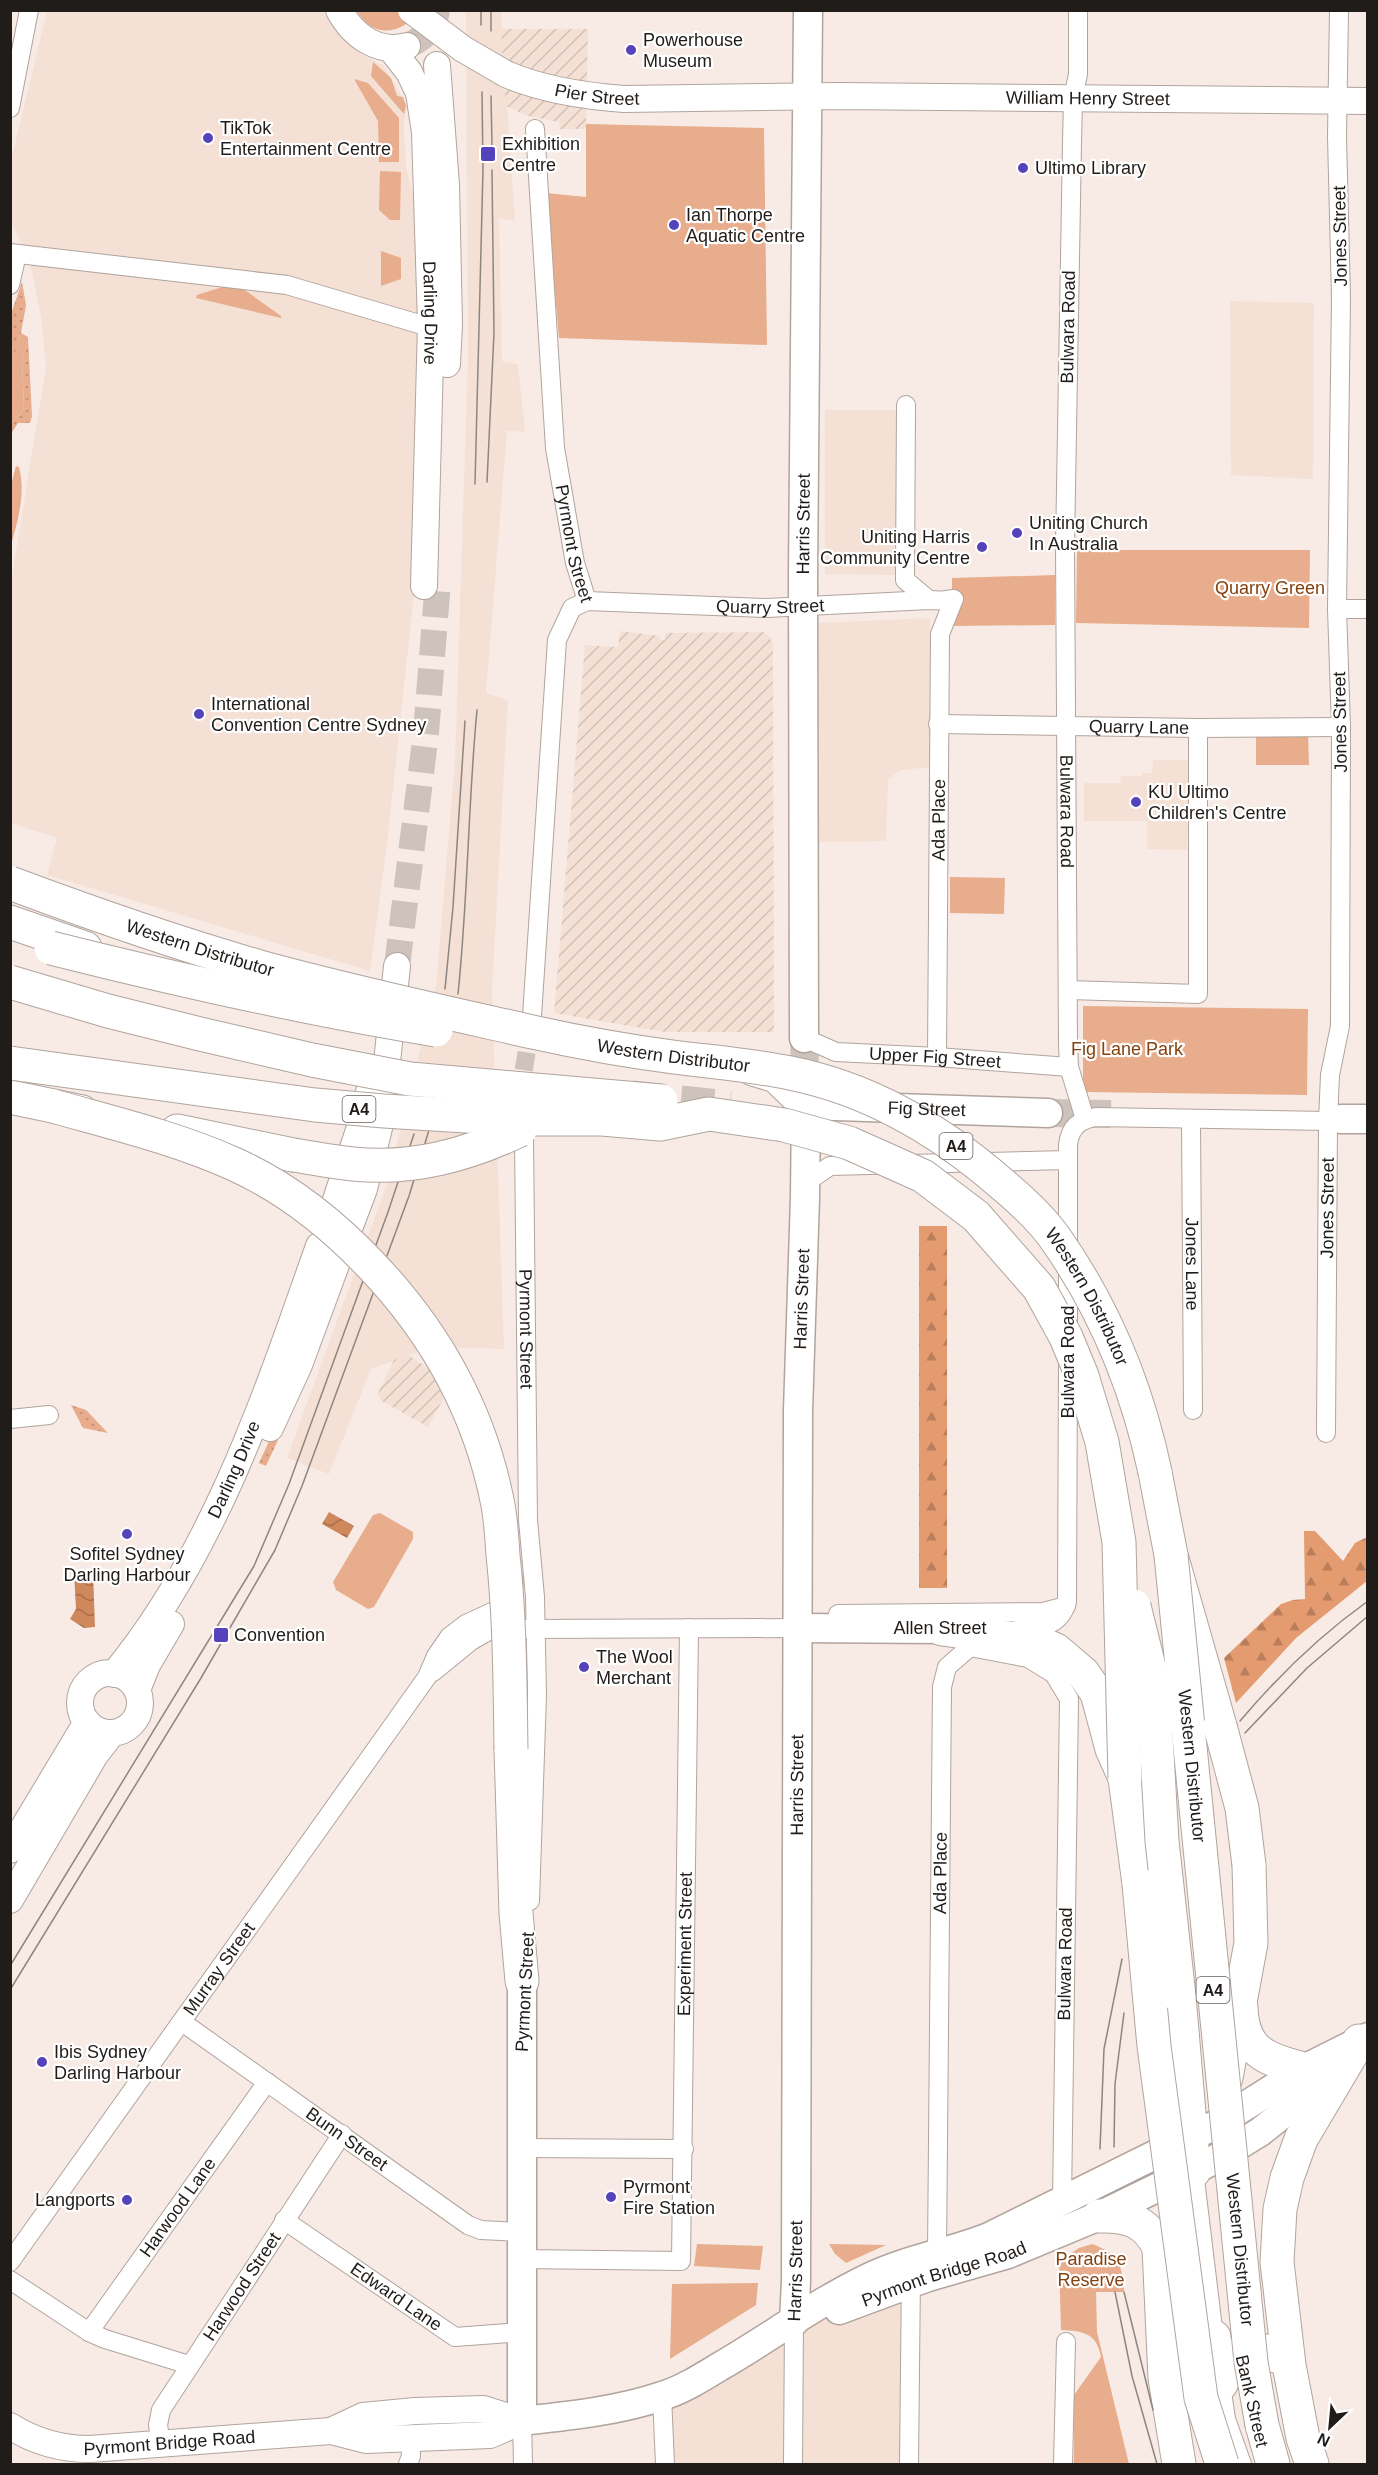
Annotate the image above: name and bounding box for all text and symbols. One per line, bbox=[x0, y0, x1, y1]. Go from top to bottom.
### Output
place label: Powerhouse Museum bbox=[643, 30, 743, 71]
marker: Powerhouse Museum bbox=[624, 43, 638, 57]
street label: Pier Street bbox=[553, 80, 640, 109]
street label: William Henry Street bbox=[1006, 88, 1170, 109]
place label: TikTok Entertainment Centre bbox=[220, 118, 391, 159]
marker: TikTok Entertainment Centre bbox=[201, 131, 215, 145]
place label: Exhibition Centre bbox=[502, 134, 580, 175]
marker: Exhibition Centre bbox=[479, 145, 497, 163]
place label: Ultimo Library bbox=[1035, 158, 1146, 178]
marker: Ultimo Library bbox=[1016, 161, 1030, 175]
street label: Jones Street bbox=[1329, 185, 1351, 287]
place label: Ian Thorpe Aquatic Centre bbox=[686, 205, 805, 246]
marker: Ian Thorpe Aquatic Centre bbox=[667, 218, 681, 232]
street label: Darling Drive bbox=[419, 261, 441, 365]
street label: Bulwara Road bbox=[1057, 270, 1079, 384]
street label: Harris Street bbox=[793, 473, 814, 575]
street label: Pyrmont Street bbox=[552, 483, 597, 605]
place label: Uniting Church In Australia bbox=[1029, 513, 1148, 554]
marker: Uniting Church In Australia bbox=[1010, 526, 1024, 540]
place label: Uniting Harris Community Centre bbox=[820, 527, 970, 568]
marker: Uniting Harris Community Centre bbox=[975, 540, 989, 554]
park label: Quarry Green bbox=[1215, 578, 1325, 598]
street label: Quarry Street bbox=[716, 595, 825, 618]
street label: Jones Street bbox=[1329, 671, 1351, 773]
place label: International Convention Centre Sydney bbox=[211, 694, 426, 735]
marker: International Convention Centre Sydney bbox=[192, 707, 206, 721]
street label: Quarry Lane bbox=[1089, 716, 1189, 738]
street label: Bulwara Road bbox=[1056, 755, 1077, 868]
street label: Ada Place bbox=[928, 779, 949, 861]
place label: KU Ultimo Children's Centre bbox=[1148, 782, 1287, 823]
marker: KU Ultimo Children's Centre bbox=[1129, 795, 1143, 809]
street label: Western Distributor bbox=[124, 915, 276, 980]
street label: Western Distributor bbox=[596, 1035, 751, 1076]
park label: Fig Lane Park bbox=[1071, 1039, 1184, 1059]
street label: Upper Fig Street bbox=[868, 1044, 1002, 1072]
road number: A4 bbox=[342, 1096, 376, 1122]
street label: Fig Street bbox=[887, 1098, 966, 1120]
road number: A4 bbox=[940, 1133, 972, 1159]
street label: Jones Street bbox=[1317, 1157, 1338, 1259]
street label: Jones Lane bbox=[1182, 1217, 1202, 1311]
street label: Western Distributor bbox=[1041, 1224, 1132, 1368]
street label: Harris Street bbox=[790, 1248, 813, 1350]
street label: Pyrmont Street bbox=[515, 1269, 537, 1389]
street label: Bulwara Road bbox=[1058, 1305, 1078, 1419]
street label: Darling Drive bbox=[204, 1418, 264, 1521]
marker: Sofitel Sydney Darling Harbour bbox=[120, 1527, 134, 1541]
place label: Sofitel Sydney Darling Harbour bbox=[63, 1544, 191, 1585]
street label: Allen Street bbox=[893, 1618, 987, 1638]
place label: Convention bbox=[234, 1625, 325, 1645]
marker: Convention bbox=[212, 1626, 230, 1644]
place label: The Wool Merchant bbox=[596, 1647, 673, 1688]
marker: The Wool Merchant bbox=[577, 1660, 591, 1674]
street label: Western Distributor bbox=[1174, 1688, 1209, 1843]
street label: Harris Street bbox=[787, 1734, 807, 1836]
street label: Ada Place bbox=[930, 1832, 951, 1914]
street label: Experiment Street bbox=[674, 1872, 696, 2016]
street label: Bulwara Road bbox=[1054, 1907, 1076, 2021]
street label: Murray Street bbox=[179, 1919, 259, 2019]
street label: Pyrmont Street bbox=[512, 1932, 538, 2052]
road number: A4 bbox=[1196, 1977, 1230, 2003]
place label: Ibis Sydney Darling Harbour bbox=[54, 2042, 181, 2083]
marker: Ibis Sydney Darling Harbour bbox=[35, 2055, 49, 2069]
street label: Bunn Street bbox=[302, 2103, 391, 2175]
street label: Harwood Lane bbox=[136, 2154, 220, 2261]
street label: Western Distributor bbox=[1222, 2172, 1257, 2327]
place label: Pyrmont Fire Station bbox=[623, 2177, 715, 2218]
place label: Langports bbox=[35, 2190, 115, 2210]
marker: Pyrmont Fire Station bbox=[604, 2190, 618, 2204]
marker: Langports bbox=[120, 2193, 134, 2207]
street label: Harris Street bbox=[784, 2220, 806, 2322]
street label: Harwood Street bbox=[199, 2229, 285, 2344]
street label: Pyrmont Bridge Road bbox=[859, 2237, 1029, 2311]
park label: Paradise Reserve bbox=[1055, 2249, 1127, 2290]
street label: Edward Lane bbox=[347, 2259, 446, 2335]
street label: Bank Street bbox=[1232, 2353, 1272, 2449]
north arrow bbox=[1300, 2397, 1360, 2457]
street label: Pyrmont Bridge Road bbox=[83, 2427, 256, 2459]
text: N bbox=[1315, 2430, 1333, 2450]

